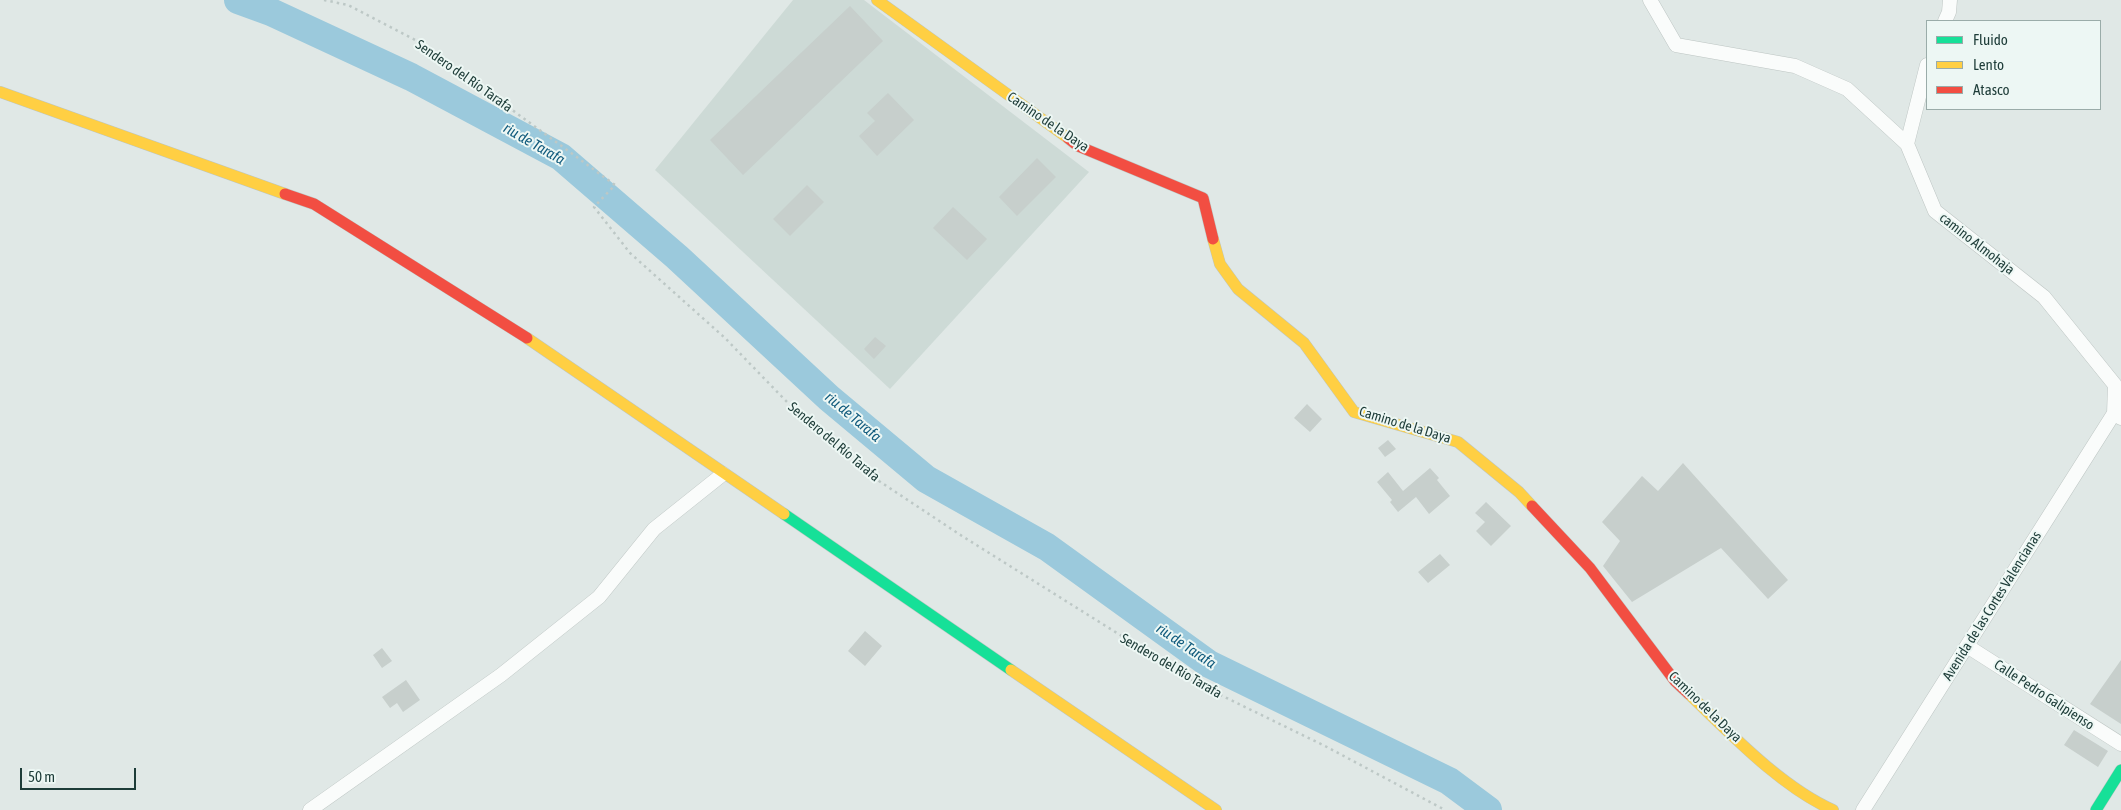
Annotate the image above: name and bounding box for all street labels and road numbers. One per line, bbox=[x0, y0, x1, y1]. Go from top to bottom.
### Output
street label: Sendero del Río Tarafa bbox=[412, 36, 516, 116]
street label: Camino de la Daya bbox=[1004, 88, 1092, 156]
street label: camino Almohaja bbox=[1936, 210, 2018, 278]
street label: Sendero del Río Tarafa bbox=[785, 399, 883, 485]
street label: Camino de la Daya bbox=[1357, 403, 1453, 447]
street label: Avenida de las Cortes Valencianas bbox=[1939, 528, 2045, 684]
street label: Sendero del Río Tarafa bbox=[1117, 630, 1225, 702]
street label: Calle Pedro Galipienso bbox=[1991, 656, 2097, 734]
street label: Camino de la Daya bbox=[1665, 668, 1745, 746]

